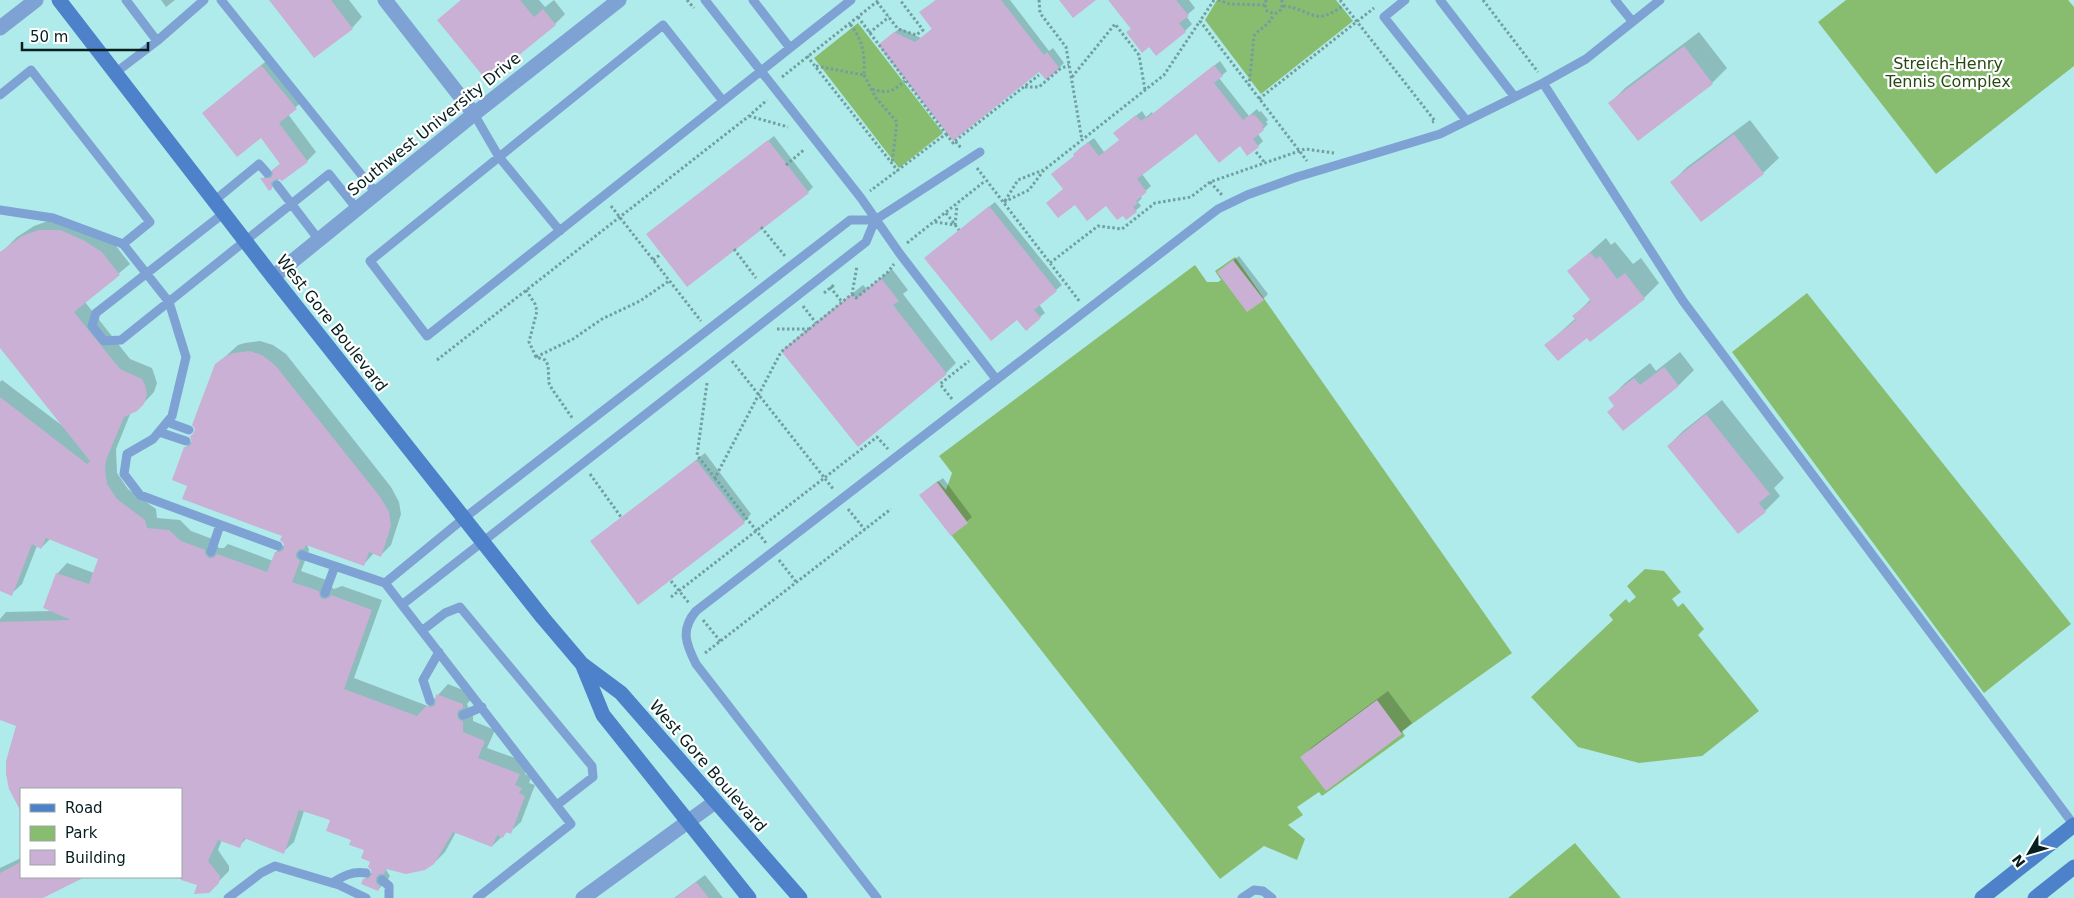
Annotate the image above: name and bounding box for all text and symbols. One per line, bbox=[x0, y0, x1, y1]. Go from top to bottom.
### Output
scale bar bbox=[22, 20, 149, 52]
text: 50 m bbox=[30, 28, 68, 46]
street label: Southwest University Drive bbox=[343, 48, 525, 200]
park label: Streich-Henry Tennis Complex bbox=[1884, 54, 2011, 91]
street label: West Gore Boulevard bbox=[273, 251, 391, 395]
street label: West Gore Boulevard bbox=[645, 696, 771, 836]
legend bbox=[20, 788, 182, 878]
text: Road bbox=[65, 799, 103, 817]
text: Park bbox=[65, 824, 98, 842]
north arrow bbox=[2004, 828, 2054, 878]
text: Building bbox=[65, 849, 126, 867]
text: N bbox=[2009, 851, 2029, 871]

